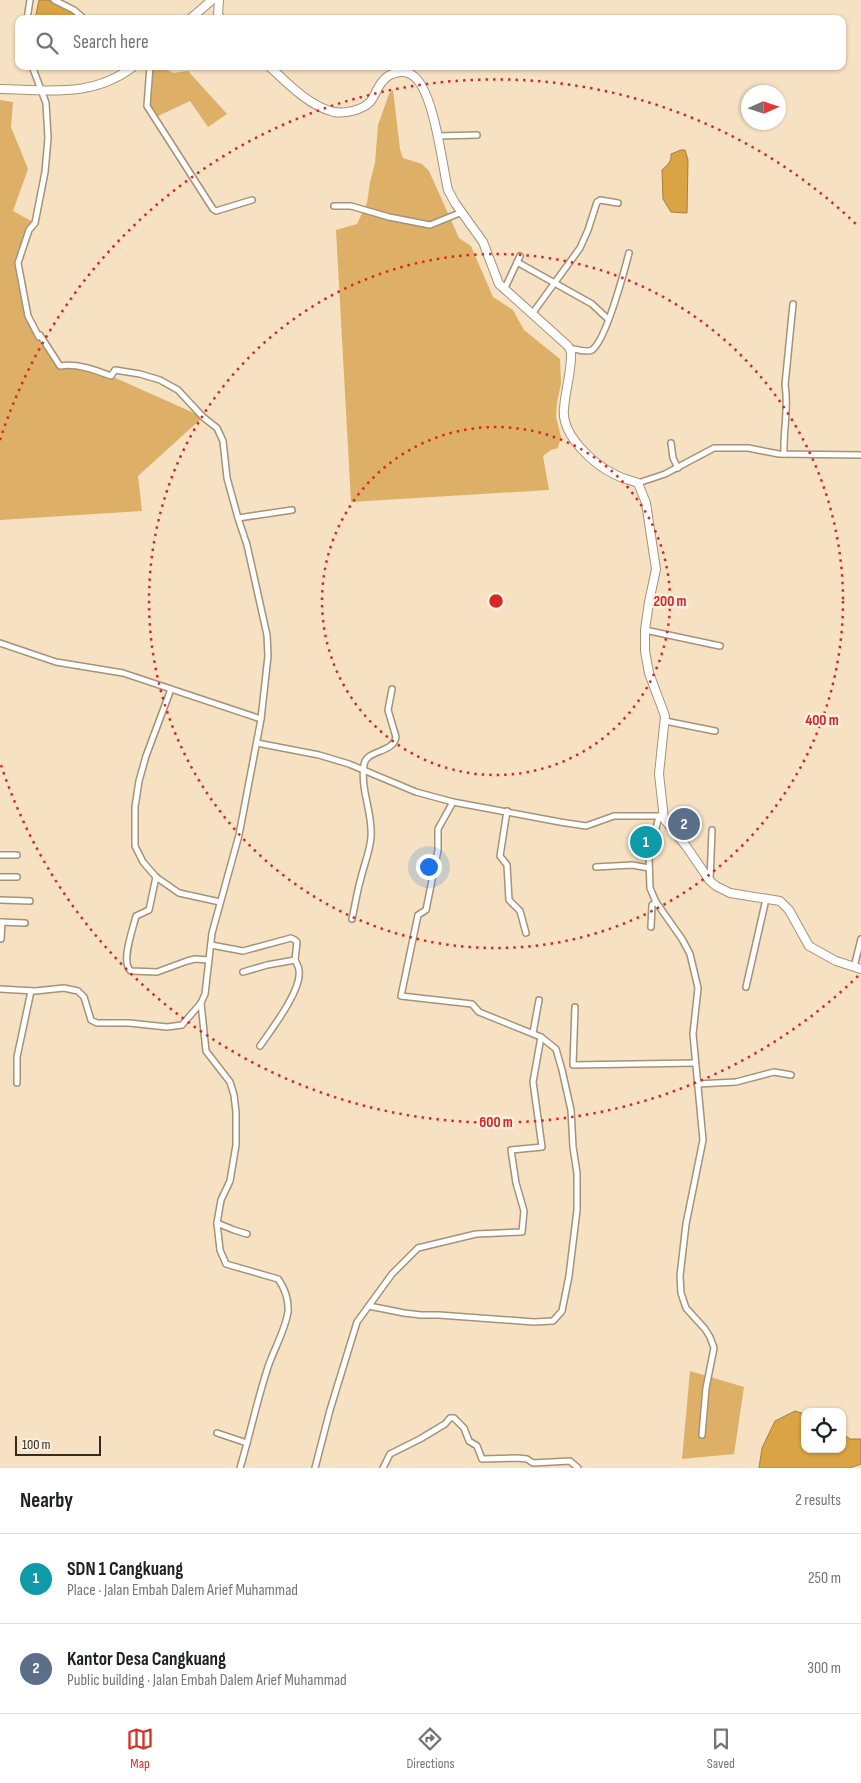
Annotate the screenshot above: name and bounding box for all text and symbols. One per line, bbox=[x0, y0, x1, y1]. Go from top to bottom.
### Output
search box bbox=[15, 15, 846, 70]
icon: search bbox=[33, 29, 61, 57]
text: Search here bbox=[73, 31, 149, 54]
north arrow bbox=[741, 85, 786, 130]
centre of rings bbox=[487, 592, 505, 610]
text: 200 m bbox=[653, 592, 687, 611]
text: 400 m bbox=[805, 711, 839, 730]
pin: 2 bbox=[668, 805, 700, 843]
pin: 1 bbox=[630, 823, 662, 861]
your location bbox=[416, 854, 442, 880]
text: 600 m bbox=[479, 1113, 513, 1132]
map controls bbox=[801, 1408, 846, 1453]
button: locate bbox=[801, 1408, 846, 1453]
scale bar bbox=[15, 1433, 101, 1456]
text: 100 m bbox=[22, 1436, 51, 1453]
text: Nearby bbox=[20, 1488, 73, 1513]
text: 2 results bbox=[795, 1491, 841, 1510]
text: SDN 1 Cangkuang bbox=[67, 1558, 183, 1581]
text: 1 bbox=[33, 1569, 39, 1588]
text: 250 m bbox=[808, 1569, 841, 1588]
text: Place · Jalan Embah Dalem Arief Muhammad bbox=[67, 1581, 298, 1600]
text: Kantor Desa Cangkuang bbox=[67, 1648, 226, 1671]
text: 2 bbox=[32, 1659, 40, 1678]
text: 300 m bbox=[807, 1659, 841, 1678]
text: Public building · Jalan Embah Dalem Arief Muhammad bbox=[67, 1671, 347, 1690]
tab: Map bbox=[126, 1725, 154, 1772]
tab: Directions bbox=[406, 1725, 455, 1772]
tab: Saved bbox=[707, 1725, 735, 1772]

